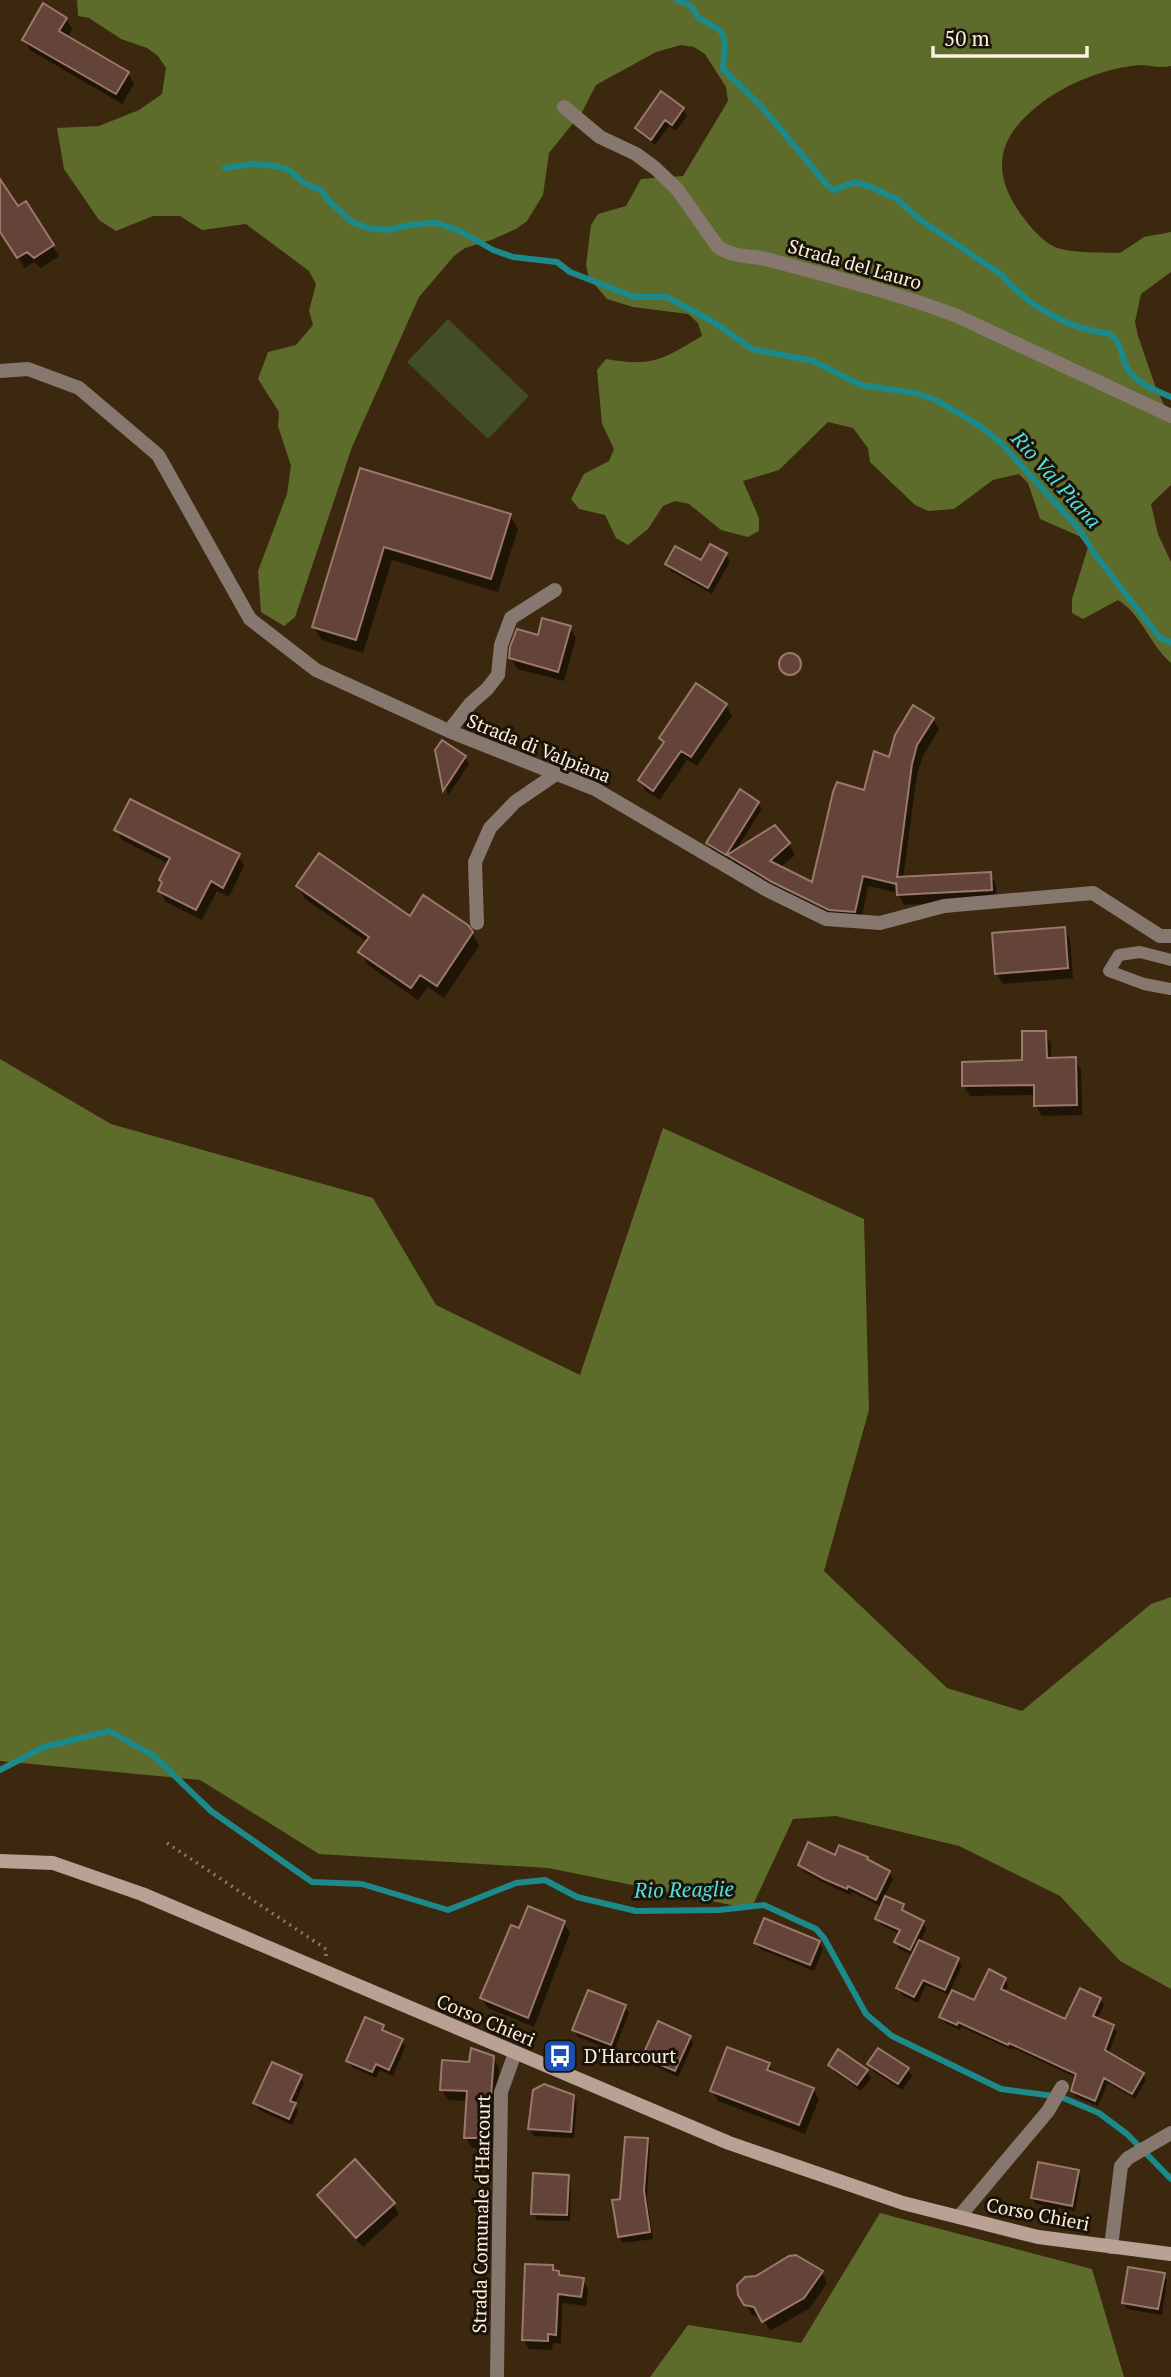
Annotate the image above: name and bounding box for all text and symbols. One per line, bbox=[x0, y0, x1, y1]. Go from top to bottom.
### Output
scale bar bbox=[933, 14, 1087, 58]
text: 50 m bbox=[944, 24, 990, 52]
street label: Strada del Lauro bbox=[785, 232, 925, 295]
water label: Rio Val Piana bbox=[1005, 424, 1108, 534]
street label: Strada di Valpiana bbox=[464, 707, 615, 788]
water label: Rio Reaglie bbox=[633, 1874, 735, 1904]
street label: Corso Chieri bbox=[433, 1988, 539, 2051]
bus stop icon: D'Harcourt bbox=[541, 2037, 579, 2075]
place label: D'Harcourt bbox=[584, 2043, 676, 2068]
street label: Strada Comunale d'Harcourt bbox=[466, 2094, 495, 2334]
street label: Corso Chieri bbox=[984, 2191, 1092, 2236]

